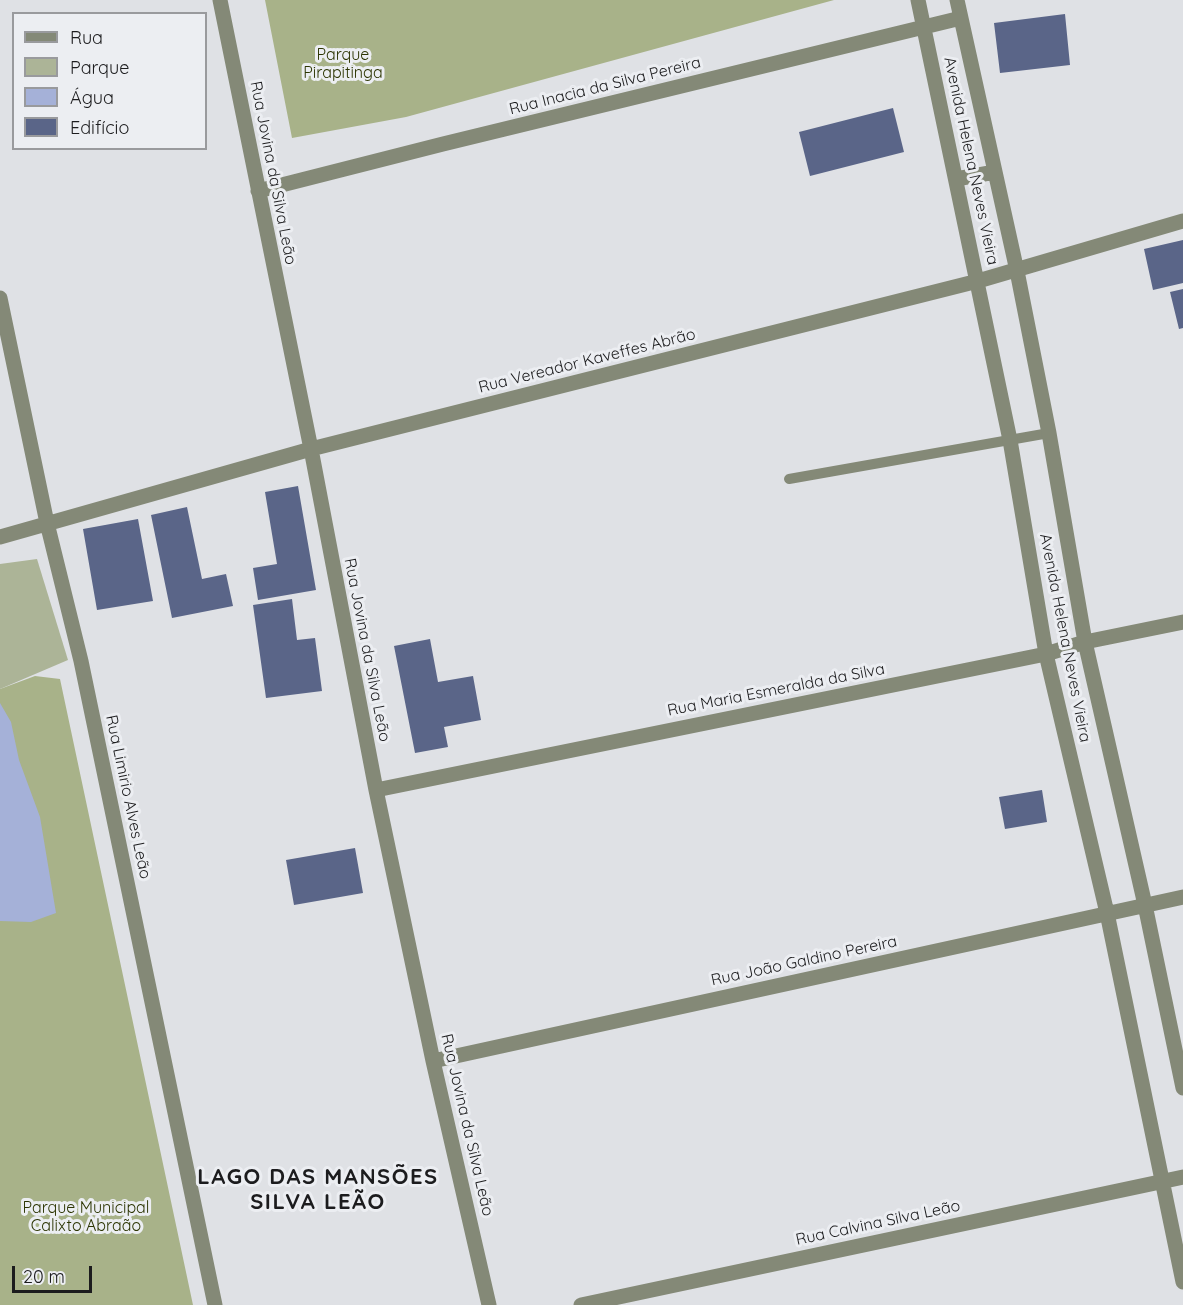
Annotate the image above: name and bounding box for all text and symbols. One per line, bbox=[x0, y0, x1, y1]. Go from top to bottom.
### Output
legend bbox=[12, 12, 207, 150]
text: Rua bbox=[70, 26, 103, 49]
park label: Parque Pirapitinga bbox=[303, 45, 383, 83]
street label: Rua Inacia da Silva Pereira bbox=[507, 53, 703, 119]
street label: Avenida Helena Neves Vieira bbox=[940, 55, 1002, 267]
text: Parque bbox=[70, 56, 129, 79]
street label: Rua Jovina da Silva Leão bbox=[246, 80, 300, 266]
text: Água bbox=[70, 86, 114, 109]
text: Edifício bbox=[70, 116, 129, 139]
street label: Rua Vereador Kaveffes Abrão bbox=[476, 325, 698, 397]
street label: Avenida Helena Neves Vieira bbox=[1035, 532, 1095, 744]
street label: Rua Jovina da Silva Leão bbox=[340, 557, 394, 743]
street label: Rua Maria Esmeralda da Silva bbox=[666, 659, 886, 721]
street label: Rua Limirio Alves Leão bbox=[101, 713, 155, 881]
street label: Rua João Galdino Pereira bbox=[709, 932, 899, 990]
street label: Rua Jovina da Silva Leão bbox=[437, 1032, 497, 1218]
district label: LAGO DAS MANSÕES SILVA LEÃO bbox=[197, 1164, 439, 1216]
street label: Rua Calvina Silva Leão bbox=[794, 1196, 962, 1250]
park label: Parque Municipal Calixto Abraão bbox=[23, 1198, 149, 1236]
scale bar bbox=[15, 1254, 94, 1292]
text: 20 m bbox=[23, 1265, 65, 1288]

